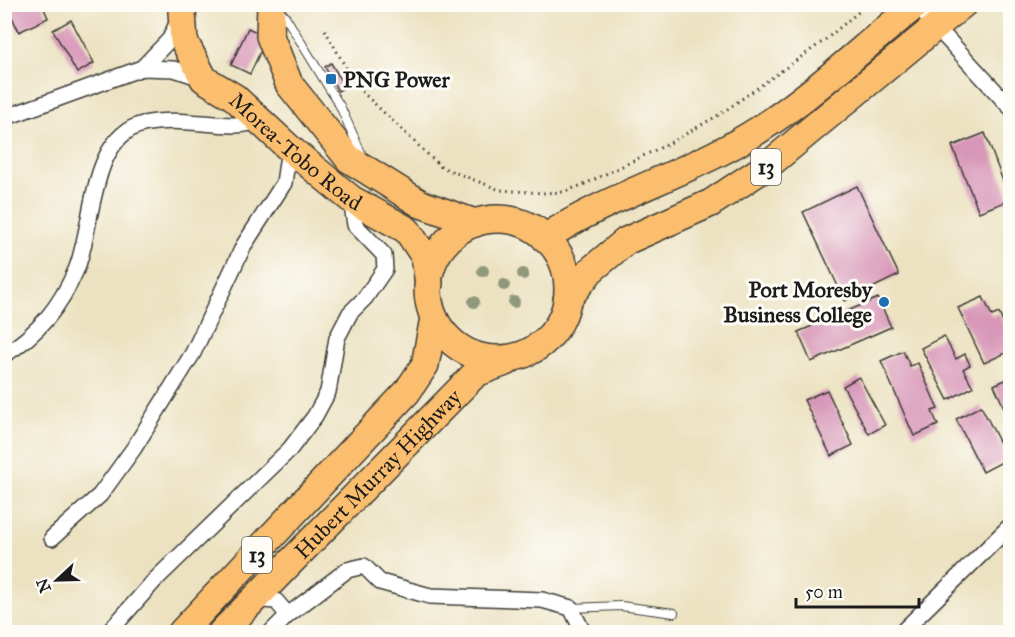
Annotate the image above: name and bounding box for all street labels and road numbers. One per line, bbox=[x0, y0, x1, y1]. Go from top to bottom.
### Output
street label: Morea-Tobo Road bbox=[224, 86, 367, 216]
road number: 13 bbox=[751, 149, 781, 185]
street label: Hubert Murray Highway bbox=[288, 383, 467, 564]
road number: 13 bbox=[242, 537, 272, 573]

